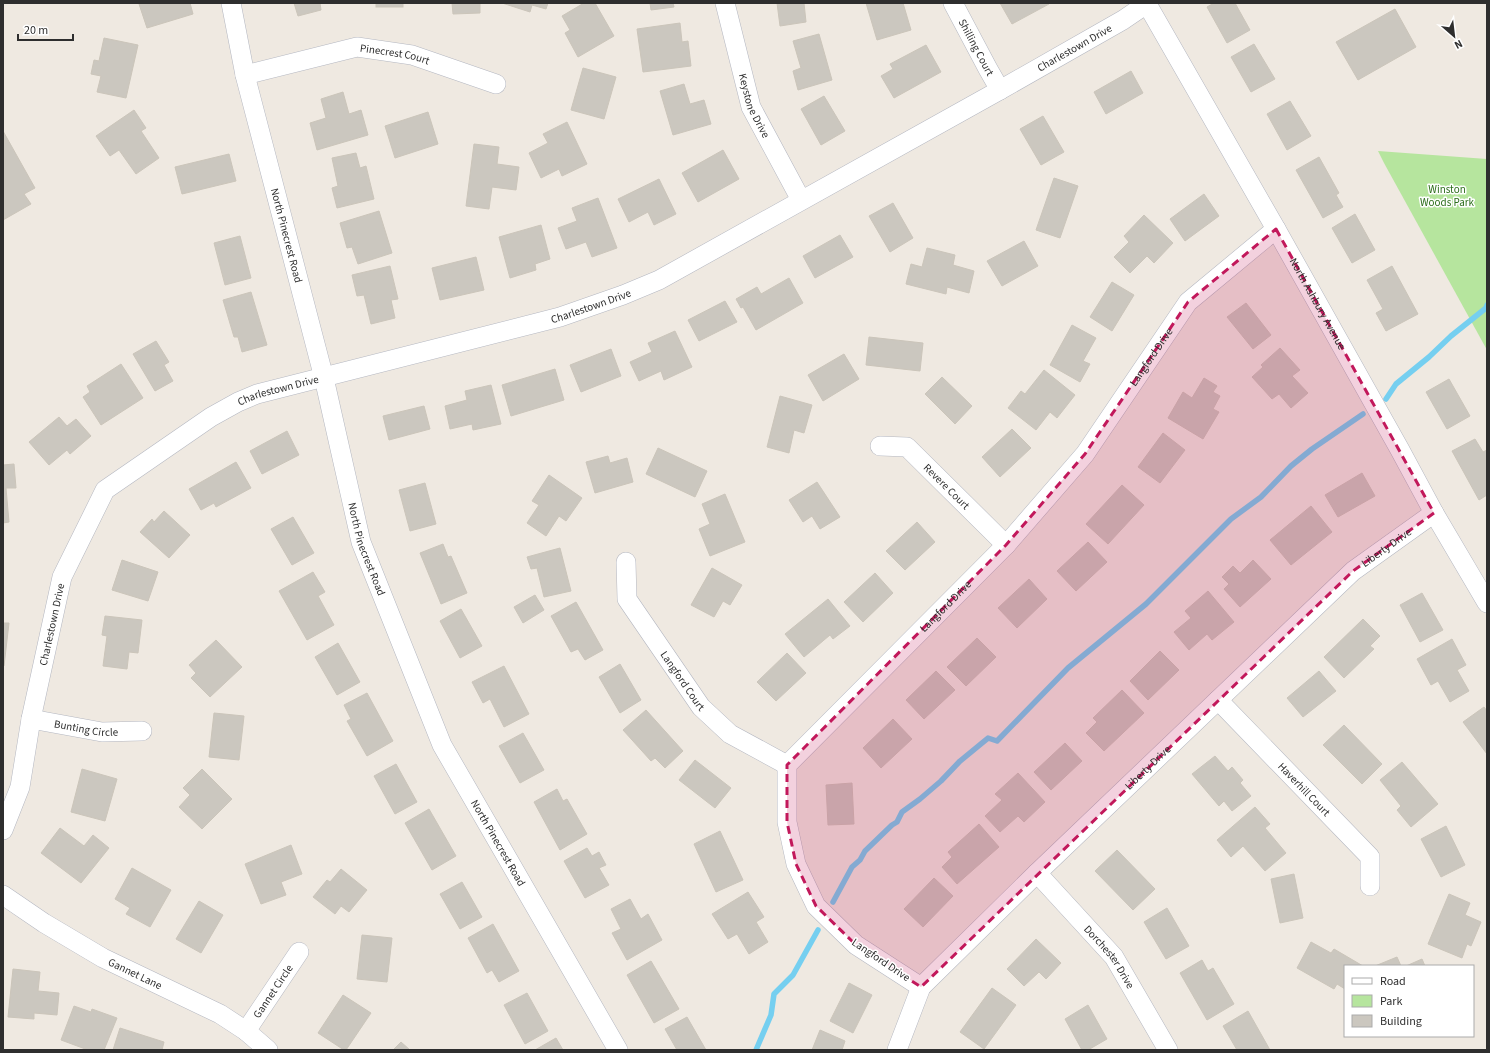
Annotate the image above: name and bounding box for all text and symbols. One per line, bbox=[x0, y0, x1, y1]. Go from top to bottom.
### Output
scale bar bbox=[18, 16, 73, 42]
street label: Shilling Court bbox=[955, 16, 998, 79]
north arrow bbox=[1434, 16, 1474, 56]
street label: Charlestown Drive bbox=[1034, 20, 1115, 75]
text: 20 m bbox=[24, 22, 48, 39]
text: N bbox=[1452, 36, 1465, 53]
street label: Pinecrest Court bbox=[359, 40, 432, 68]
street label: Keystone Drive bbox=[735, 72, 774, 141]
park label: Winston Woods Park bbox=[1420, 182, 1475, 210]
street label: North Pinecrest Road bbox=[267, 186, 306, 284]
street label: North Ashbury Avenue bbox=[1286, 255, 1350, 353]
street label: Charlestown Drive bbox=[549, 285, 634, 327]
street label: Langford Drive bbox=[1126, 324, 1176, 389]
street label: Charlestown Drive bbox=[235, 371, 321, 409]
street label: Revere Court bbox=[920, 460, 973, 513]
street label: North Pinecrest Road bbox=[345, 501, 389, 598]
street label: Liberty Drive bbox=[1358, 524, 1415, 570]
street label: Langford Drive bbox=[916, 576, 975, 635]
street label: Charlestown Drive bbox=[35, 581, 68, 667]
street label: Langford Court bbox=[657, 648, 708, 715]
street label: Bunting Circle bbox=[53, 716, 119, 740]
street label: Liberty Drive bbox=[1121, 741, 1174, 793]
street label: Haverhill Court bbox=[1275, 759, 1334, 819]
street label: North Pinecrest Road bbox=[468, 797, 529, 889]
street label: Dorchester Drive bbox=[1081, 922, 1138, 992]
street label: Langford Drive bbox=[849, 935, 914, 985]
street label: Gannet Lane bbox=[106, 954, 165, 993]
street label: Gannet Circle bbox=[249, 961, 296, 1021]
legend bbox=[1344, 965, 1474, 1037]
text: Road bbox=[1380, 973, 1406, 990]
text: Park bbox=[1380, 993, 1402, 1010]
text: Building bbox=[1380, 1013, 1422, 1030]

